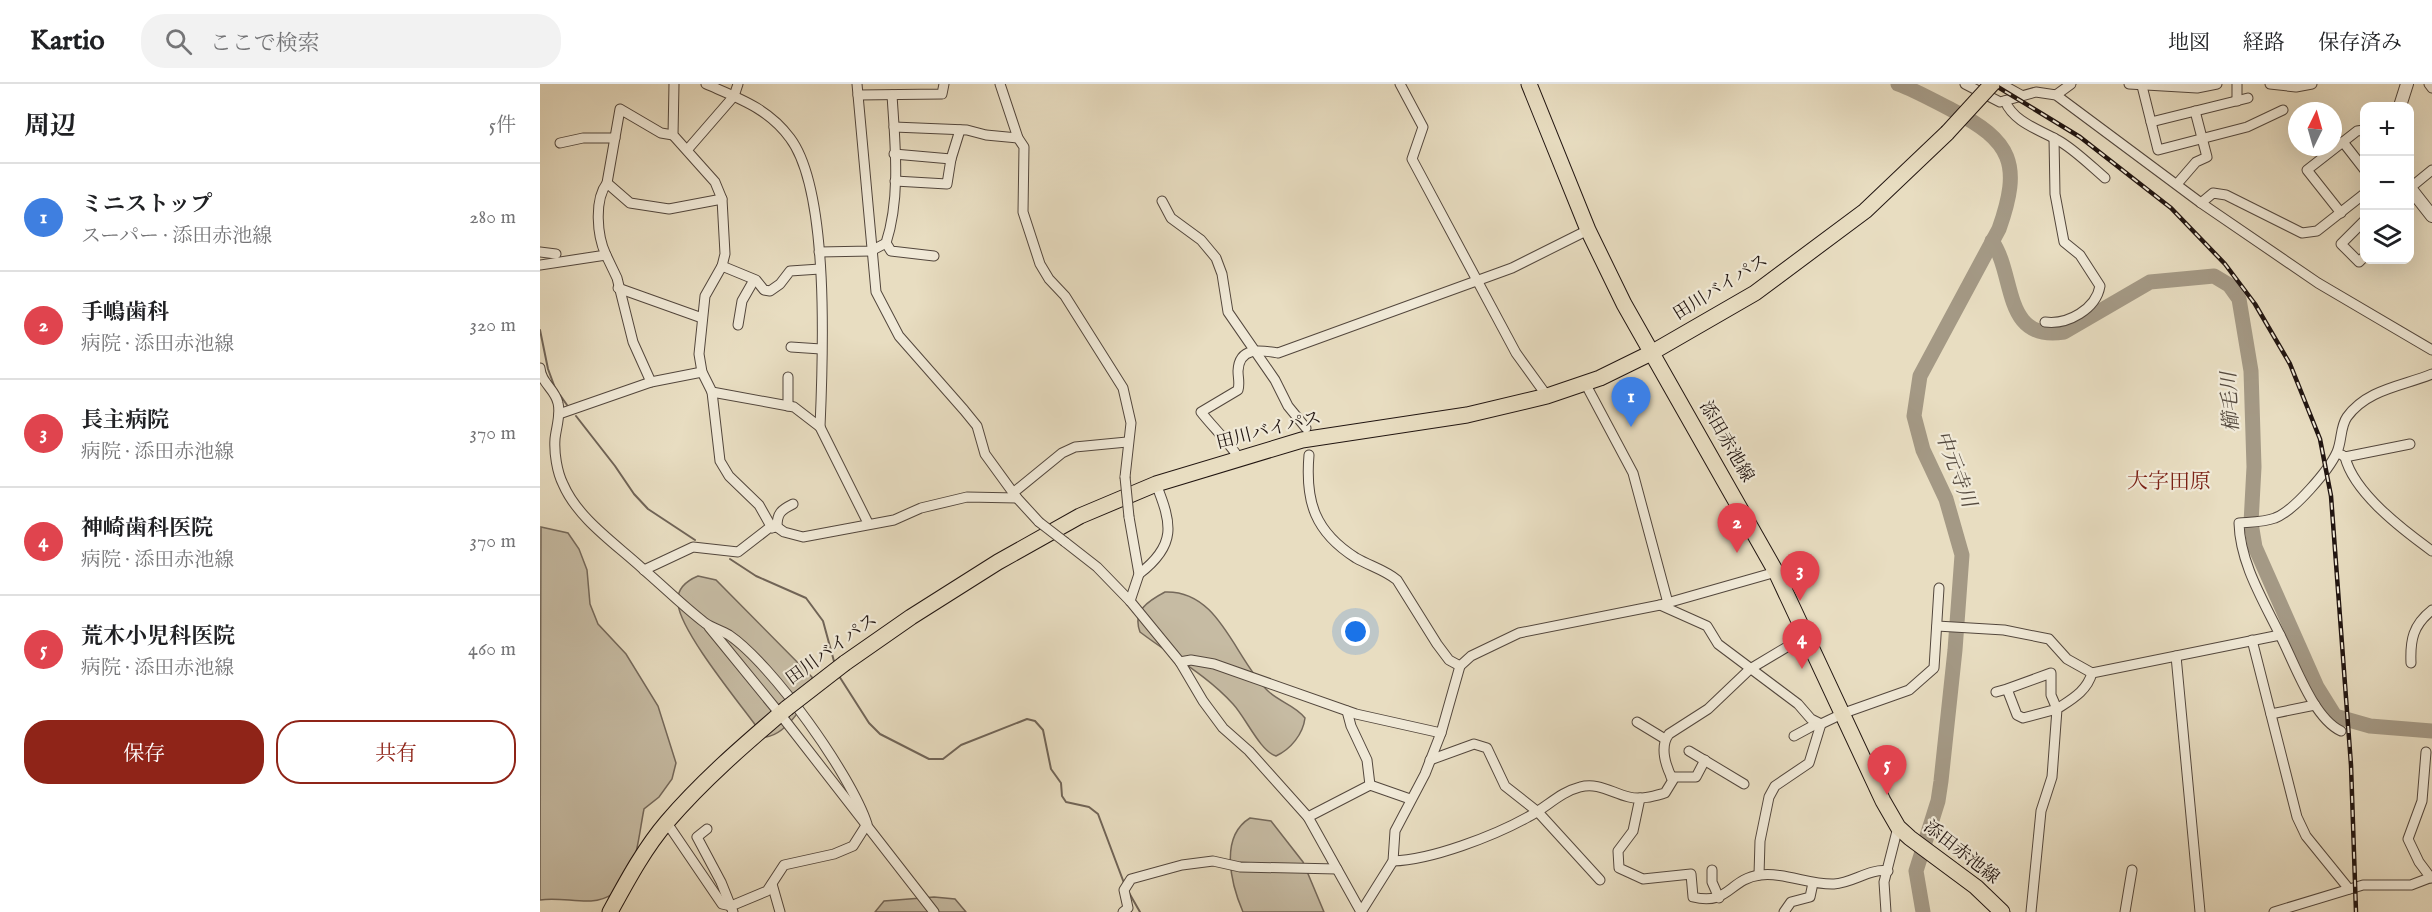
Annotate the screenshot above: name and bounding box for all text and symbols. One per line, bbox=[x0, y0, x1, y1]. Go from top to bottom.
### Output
search box bbox=[141, 14, 561, 68]
text: Kartio bbox=[30, 24, 105, 59]
icon: search bbox=[162, 25, 195, 58]
text: ここで検索 bbox=[210, 30, 320, 58]
text: 地図 bbox=[2168, 30, 2210, 57]
text: 経路 bbox=[2243, 30, 2285, 57]
text: 保存済み bbox=[2318, 30, 2402, 57]
north arrow bbox=[2288, 102, 2342, 156]
map controls bbox=[2360, 102, 2414, 264]
button: + bbox=[2360, 102, 2414, 156]
text: 周辺 bbox=[24, 110, 76, 143]
text: 5件 bbox=[489, 113, 516, 138]
button: − bbox=[2360, 156, 2414, 210]
text: ミニストップ bbox=[81, 191, 212, 219]
text: 1 bbox=[40, 205, 47, 230]
text: 280 m bbox=[469, 205, 516, 230]
button: layers bbox=[2360, 210, 2414, 264]
text: スーパー · 添田赤池線 bbox=[81, 224, 272, 249]
street label: 田川バイパス bbox=[1669, 250, 1773, 326]
text: 手嶋歯科 bbox=[81, 299, 169, 327]
text: 2 bbox=[39, 313, 48, 338]
text: 320 m bbox=[470, 313, 516, 338]
text: 病院 · 添田赤池線 bbox=[81, 332, 234, 357]
water label: 櫛毛川 bbox=[2217, 369, 2245, 433]
pin: 1 bbox=[1612, 378, 1650, 427]
street label: 添田赤池線 bbox=[1694, 397, 1758, 487]
text: 長主病院 bbox=[81, 407, 169, 435]
street label: 田川バイパス bbox=[1214, 407, 1324, 455]
text: 3 bbox=[40, 421, 47, 446]
text: 370 m bbox=[470, 421, 516, 446]
water label: 中元寺川 bbox=[1929, 427, 1982, 513]
text: 病院 · 添田赤池線 bbox=[81, 440, 234, 465]
district label: 大字田原 bbox=[2127, 469, 2211, 496]
pin: 2 bbox=[1718, 504, 1756, 553]
text: 神崎歯科医院 bbox=[81, 515, 213, 543]
text: 4 bbox=[39, 529, 48, 554]
text: 370 m bbox=[470, 529, 516, 554]
text: 病院 · 添田赤池線 bbox=[81, 548, 234, 573]
pin: 3 bbox=[1780, 552, 1820, 601]
street label: 田川バイパス bbox=[782, 609, 882, 691]
your location bbox=[1341, 617, 1370, 646]
pin: 4 bbox=[1782, 620, 1822, 669]
text: 荒木小児科医院 bbox=[81, 623, 235, 651]
text: 5 bbox=[40, 637, 47, 662]
text: 460 m bbox=[468, 637, 516, 662]
text: 病院 · 添田赤池線 bbox=[81, 656, 234, 681]
button: 保存 bbox=[24, 720, 264, 784]
button: 共有 bbox=[276, 720, 516, 784]
pin: 5 bbox=[1868, 746, 1906, 795]
street label: 添田赤池線 bbox=[1918, 816, 2004, 890]

